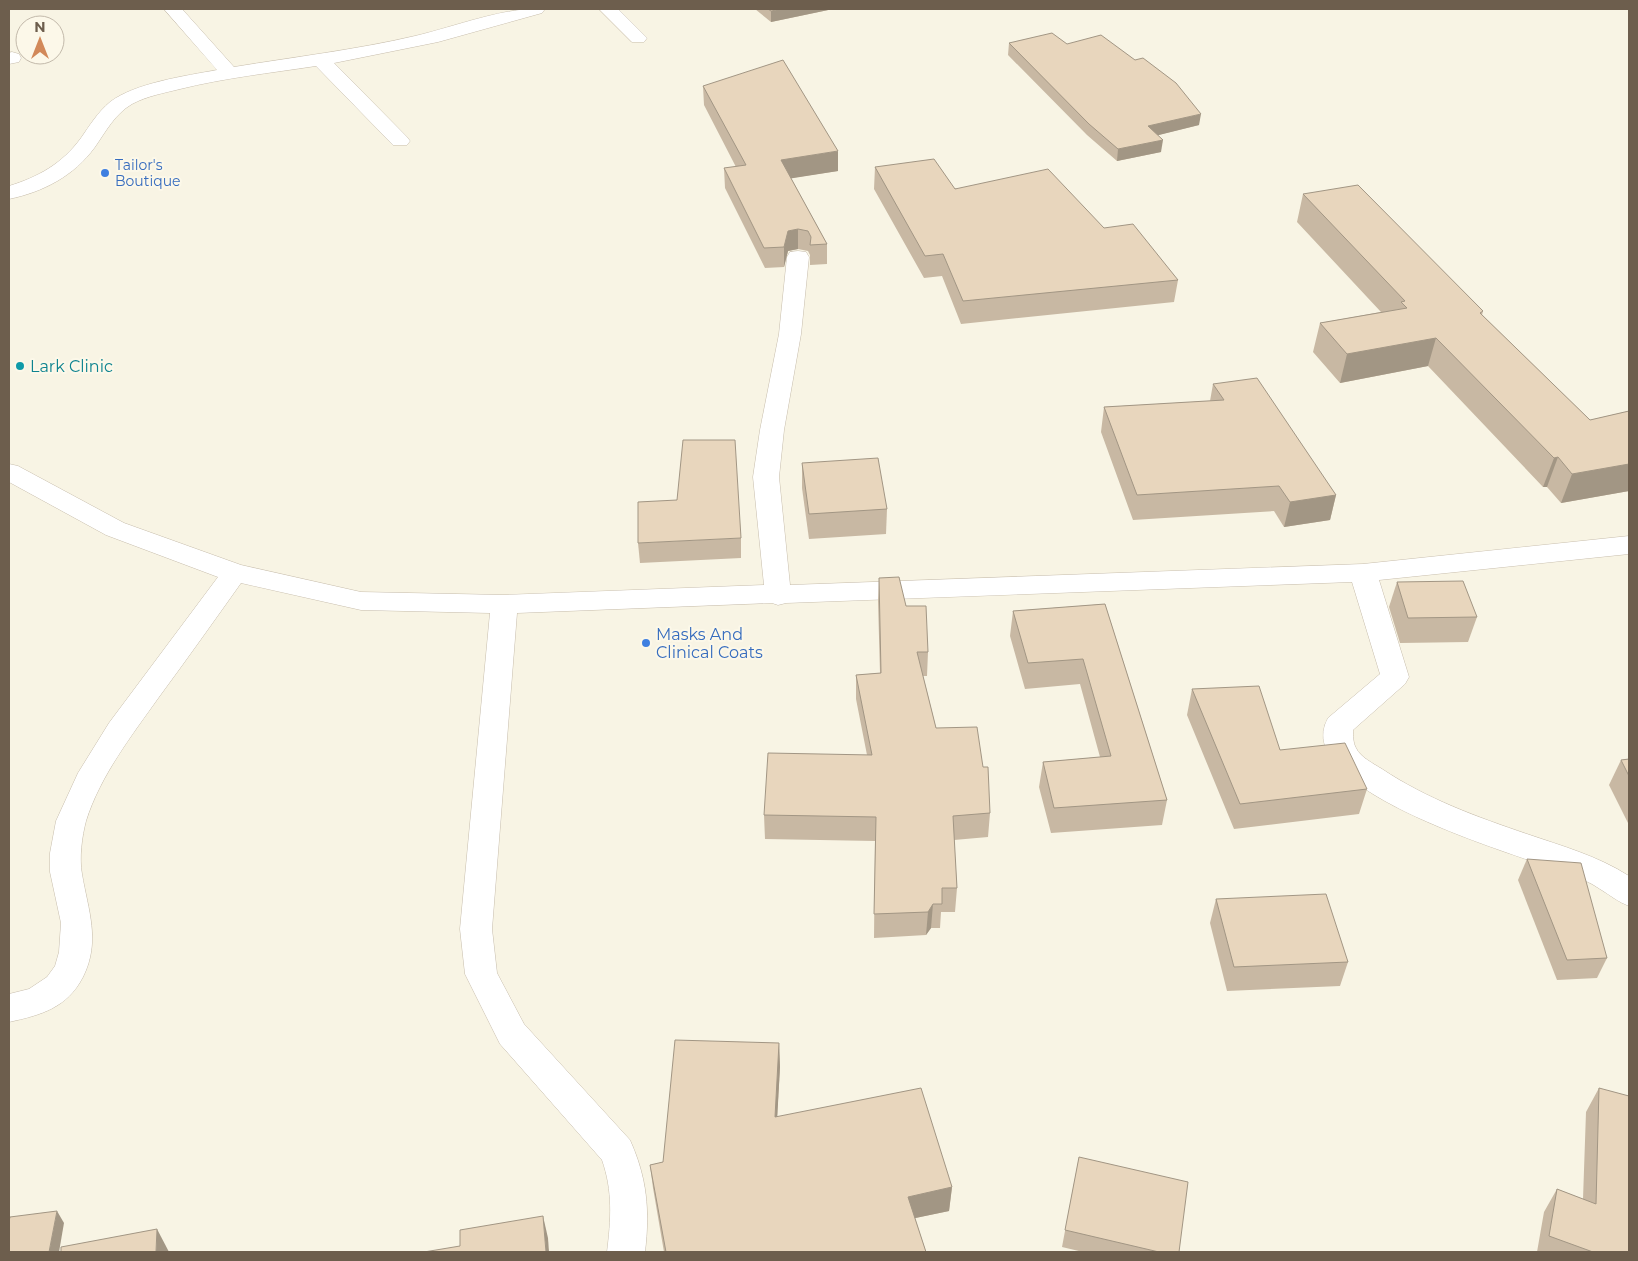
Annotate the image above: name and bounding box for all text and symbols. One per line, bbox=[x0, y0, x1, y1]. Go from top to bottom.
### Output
north arrow bbox=[15, 15, 65, 65]
text: N bbox=[34, 18, 46, 36]
place label: Tailor's Boutique bbox=[115, 156, 181, 190]
marker: Tailor's Boutique bbox=[99, 167, 111, 179]
place label: Lark Clinic bbox=[30, 357, 113, 376]
marker: Lark Clinic bbox=[14, 360, 26, 372]
place label: Masks And Clinical Coats bbox=[656, 625, 763, 662]
marker: Masks And Clinical Coats bbox=[640, 637, 652, 649]

